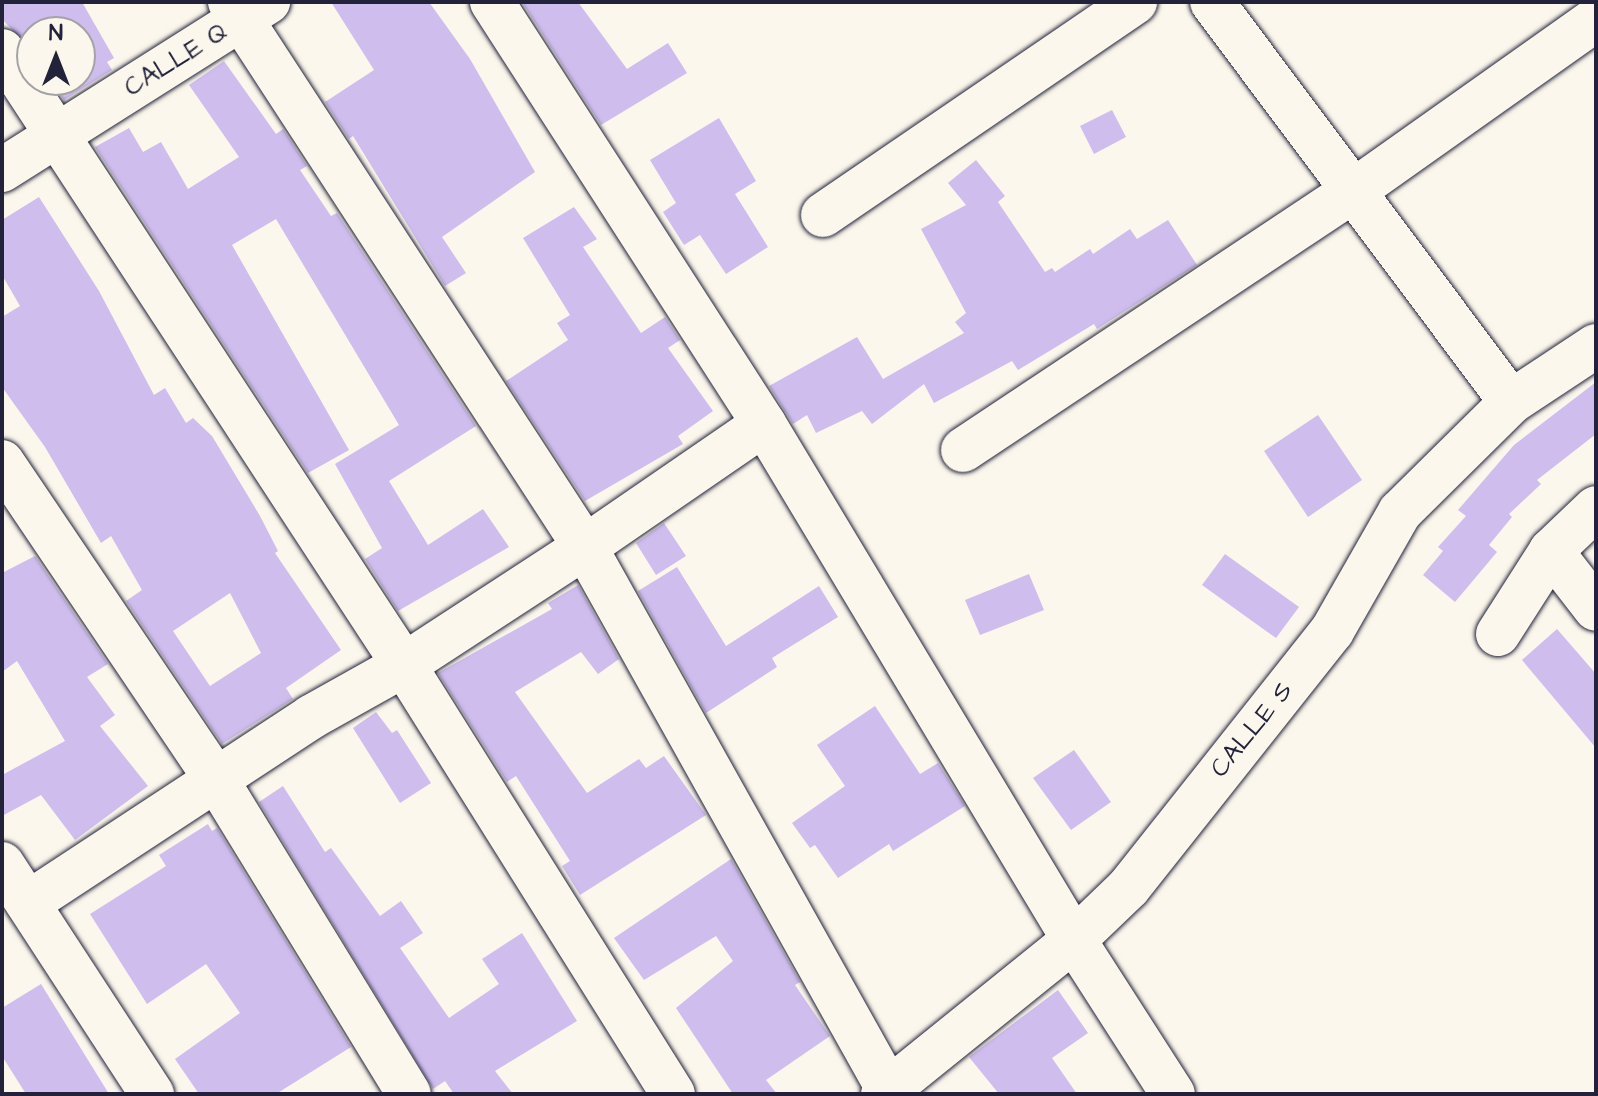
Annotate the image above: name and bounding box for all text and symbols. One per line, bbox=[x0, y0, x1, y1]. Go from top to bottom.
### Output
north arrow bbox=[16, 16, 96, 96]
street label: CALLE Q bbox=[119, 16, 233, 104]
text: N bbox=[49, 18, 63, 49]
street label: CALLE S bbox=[1204, 676, 1300, 784]

